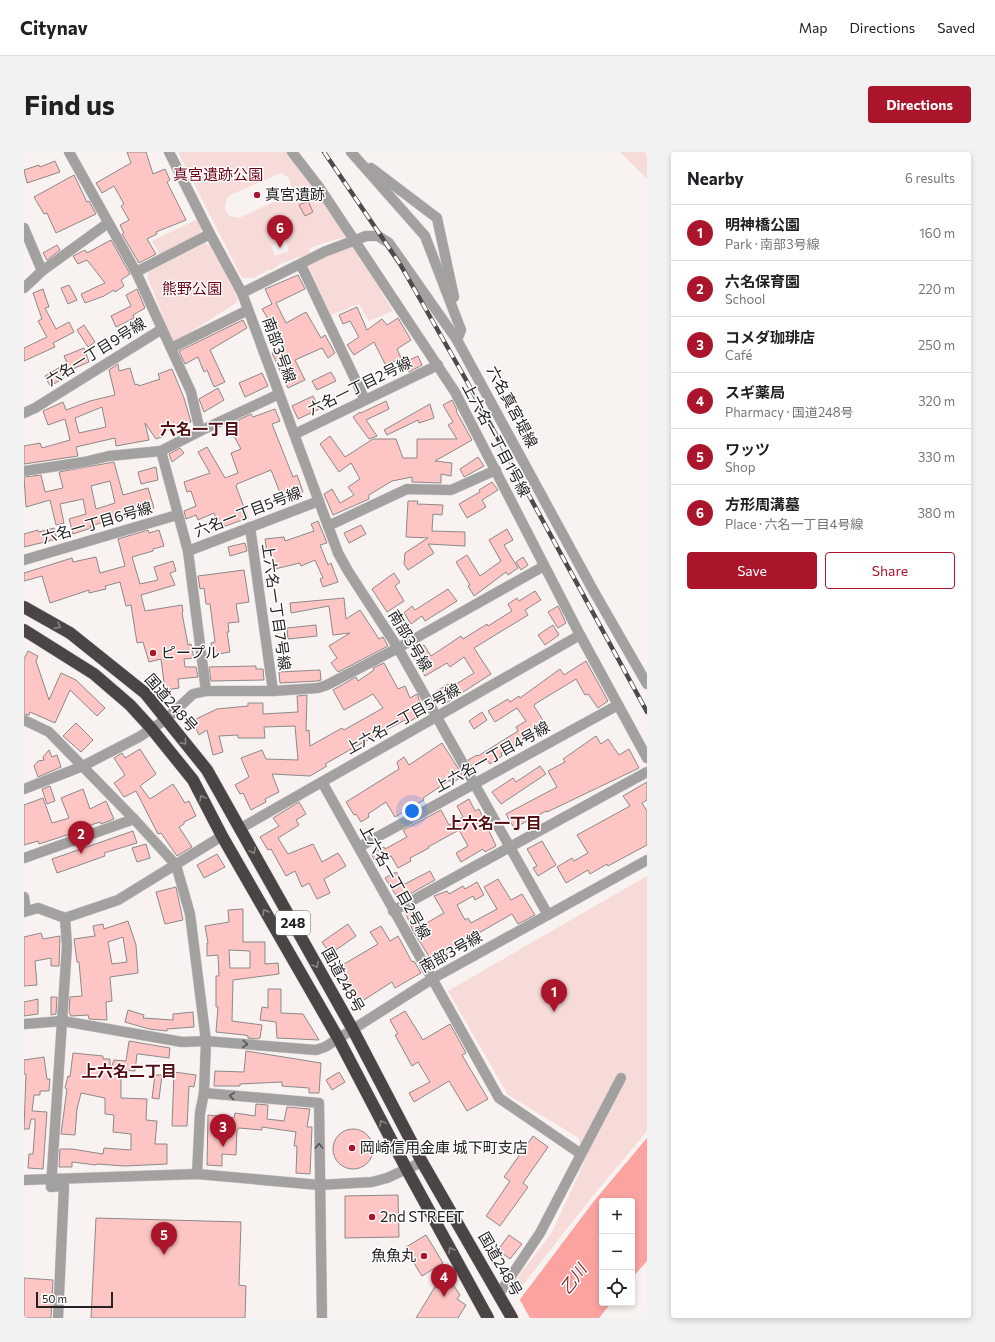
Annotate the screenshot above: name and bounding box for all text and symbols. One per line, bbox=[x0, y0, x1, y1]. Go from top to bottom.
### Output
text: Citynav bbox=[20, 16, 88, 39]
text: Map bbox=[799, 19, 828, 36]
text: Directions bbox=[850, 19, 915, 36]
text: Saved bbox=[937, 19, 975, 36]
button: Directions bbox=[868, 86, 971, 123]
text: Find us bbox=[24, 87, 115, 121]
park label: 真宮遺跡公園 bbox=[173, 165, 263, 183]
text: Nearby bbox=[687, 168, 744, 189]
text: 6 results bbox=[905, 170, 955, 186]
place label: 真宮遺跡 bbox=[265, 185, 325, 203]
marker: 真宮遺跡 bbox=[252, 190, 262, 200]
pin: 6 bbox=[267, 215, 293, 248]
text: 明神橋公園 bbox=[725, 215, 800, 233]
text: 1 bbox=[697, 225, 703, 241]
text: 160 m bbox=[919, 225, 955, 241]
text: Park · 南部3号線 bbox=[725, 236, 820, 252]
text: 六名保育園 bbox=[725, 272, 800, 290]
park label: 熊野公園 bbox=[162, 279, 222, 297]
text: 2 bbox=[696, 281, 704, 297]
text: 220 m bbox=[918, 281, 955, 297]
text: School bbox=[725, 291, 765, 307]
street label: 六名一丁目9号線 bbox=[42, 313, 149, 389]
street label: 南部3号線 bbox=[260, 314, 300, 385]
text: コメダ珈琲店 bbox=[725, 328, 815, 346]
text: 3 bbox=[696, 337, 704, 353]
text: 250 m bbox=[918, 337, 955, 353]
text: Café bbox=[725, 347, 752, 363]
street label: 六名一丁目2号線 bbox=[305, 352, 414, 418]
street label: 六名真宮堤線 bbox=[484, 363, 542, 450]
street label: 上六名一丁目1号線 bbox=[459, 379, 535, 500]
text: スギ薬局 bbox=[725, 383, 785, 401]
text: 4 bbox=[696, 393, 704, 409]
text: 320 m bbox=[918, 393, 955, 409]
text: Pharmacy · 国道248号 bbox=[725, 404, 854, 420]
district label: 六名一丁目 bbox=[160, 419, 240, 438]
text: ワッツ bbox=[725, 440, 770, 458]
text: 5 bbox=[696, 449, 704, 465]
text: 330 m bbox=[918, 449, 955, 465]
text: Shop bbox=[725, 459, 756, 475]
street label: 六名一丁目5号線 bbox=[191, 482, 304, 540]
text: 方形周溝墓 bbox=[725, 495, 800, 513]
street label: 六名一丁目6号線 bbox=[39, 498, 154, 546]
text: 6 bbox=[696, 505, 704, 521]
text: 380 m bbox=[917, 505, 955, 521]
text: Place · 六名一丁目4号線 bbox=[725, 516, 863, 532]
street label: 上六名一丁目7号線 bbox=[259, 542, 295, 671]
button: Save bbox=[687, 552, 817, 589]
button: Share bbox=[825, 552, 955, 589]
street label: 南部3号線 bbox=[385, 606, 436, 675]
one-way arrow bbox=[54, 622, 61, 629]
place label: ピープル bbox=[161, 643, 220, 661]
marker: ピープル bbox=[148, 648, 158, 658]
street label: 国道248号 bbox=[142, 670, 202, 735]
street label: 上六名一丁目5号線 bbox=[342, 679, 463, 757]
street label: 上六名一丁目4号線 bbox=[431, 717, 552, 795]
one-way arrow bbox=[179, 737, 186, 745]
one-way arrow bbox=[199, 795, 207, 802]
your location bbox=[402, 801, 422, 821]
district label: 上六名一丁目 bbox=[446, 813, 542, 832]
pin: 2 bbox=[68, 821, 94, 854]
street label: 上六名一丁目2号線 bbox=[357, 821, 435, 942]
one-way arrow bbox=[249, 847, 256, 854]
one-way arrow bbox=[263, 908, 270, 916]
road number: 248 bbox=[276, 911, 310, 935]
street label: 南部3号線 bbox=[416, 927, 485, 976]
street label: 国道248号 bbox=[319, 944, 369, 1015]
one-way arrow bbox=[312, 961, 319, 968]
pin: 1 bbox=[541, 979, 567, 1012]
one-way arrow bbox=[242, 1039, 248, 1048]
district label: 上六名二丁目 bbox=[81, 1061, 177, 1080]
one-way arrow bbox=[229, 1091, 235, 1100]
pin: 3 bbox=[210, 1114, 236, 1147]
one-way arrow bbox=[380, 1120, 387, 1127]
place label: 岡崎信用金庫 城下町支店 bbox=[360, 1138, 528, 1156]
one-way arrow bbox=[315, 1143, 323, 1149]
marker: 岡崎信用金庫 城下町支店 bbox=[347, 1143, 357, 1153]
map controls bbox=[599, 1198, 635, 1306]
button: + bbox=[599, 1198, 635, 1234]
place label: 2nd STREET bbox=[380, 1207, 465, 1225]
marker: 2nd STREET bbox=[367, 1212, 377, 1222]
pin: 5 bbox=[151, 1222, 177, 1255]
street label: 国道248号 bbox=[475, 1228, 526, 1299]
button: − bbox=[599, 1234, 635, 1270]
place label: 魚魚丸 bbox=[371, 1246, 416, 1264]
one-way arrow bbox=[448, 1247, 456, 1254]
marker: 魚魚丸 bbox=[419, 1251, 429, 1261]
water label: 乙川 bbox=[555, 1259, 591, 1297]
pin: 4 bbox=[431, 1264, 457, 1297]
button: locate bbox=[599, 1270, 635, 1306]
scale bar bbox=[36, 1290, 113, 1309]
text: 50 m bbox=[42, 1292, 67, 1305]

